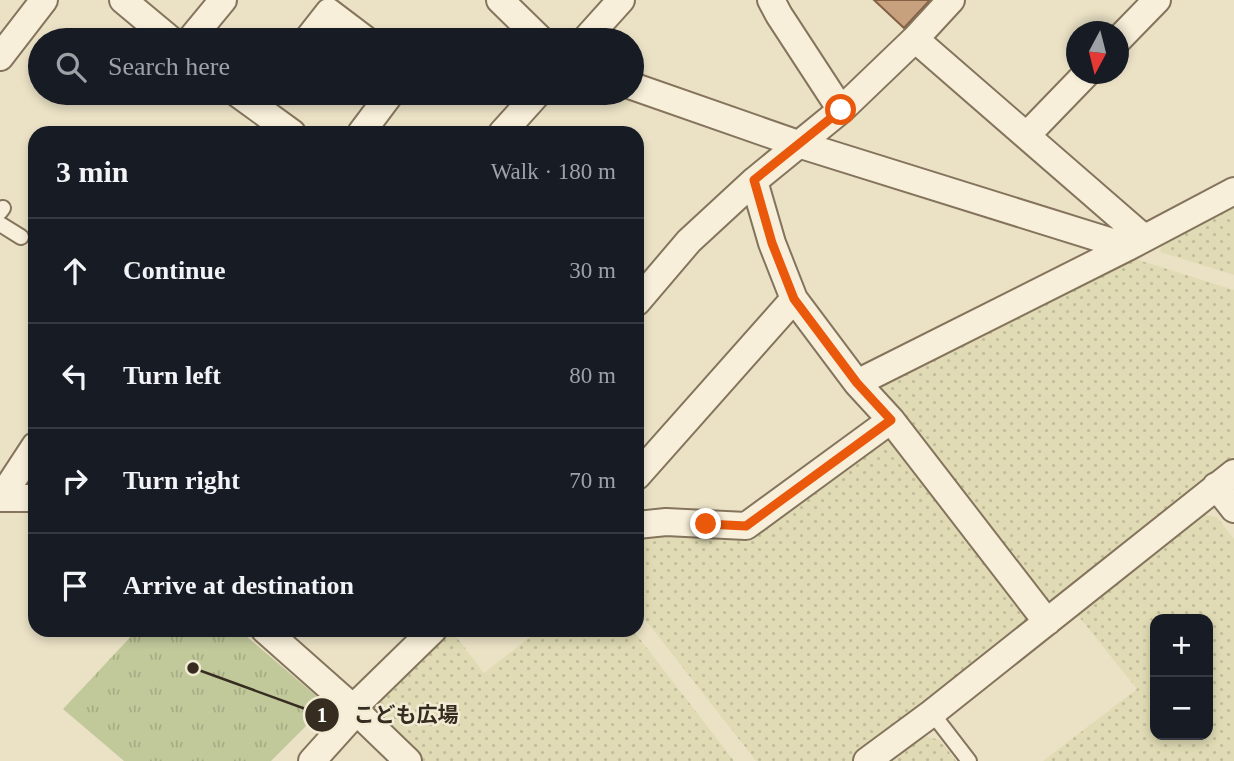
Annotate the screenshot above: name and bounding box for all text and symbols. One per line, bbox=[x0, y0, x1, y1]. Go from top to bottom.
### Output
north arrow bbox=[1066, 21, 1129, 84]
search box bbox=[28, 28, 644, 105]
icon: search bbox=[52, 48, 90, 86]
text: Search here bbox=[108, 52, 230, 81]
route start bbox=[825, 94, 856, 125]
text: 3 min bbox=[56, 155, 129, 188]
text: Walk · 180 m bbox=[491, 159, 616, 184]
icon: ahead bbox=[56, 252, 94, 290]
text: Continue bbox=[123, 256, 226, 285]
text: 30 m bbox=[569, 258, 616, 283]
icon: left bbox=[56, 357, 94, 395]
text: Turn left bbox=[123, 361, 221, 390]
text: 80 m bbox=[569, 363, 616, 388]
icon: right bbox=[56, 462, 94, 500]
text: Turn right bbox=[123, 466, 240, 495]
text: 70 m bbox=[569, 468, 616, 493]
route end bbox=[690, 508, 721, 539]
icon: arrive bbox=[56, 567, 94, 605]
text: Arrive at destination bbox=[123, 571, 354, 600]
map controls bbox=[1150, 614, 1213, 740]
button: + bbox=[1150, 614, 1213, 677]
button: − bbox=[1150, 677, 1213, 740]
callout: こども広場 bbox=[305, 694, 473, 736]
text: 1 bbox=[317, 703, 327, 727]
text: こども広場 bbox=[354, 703, 459, 727]

